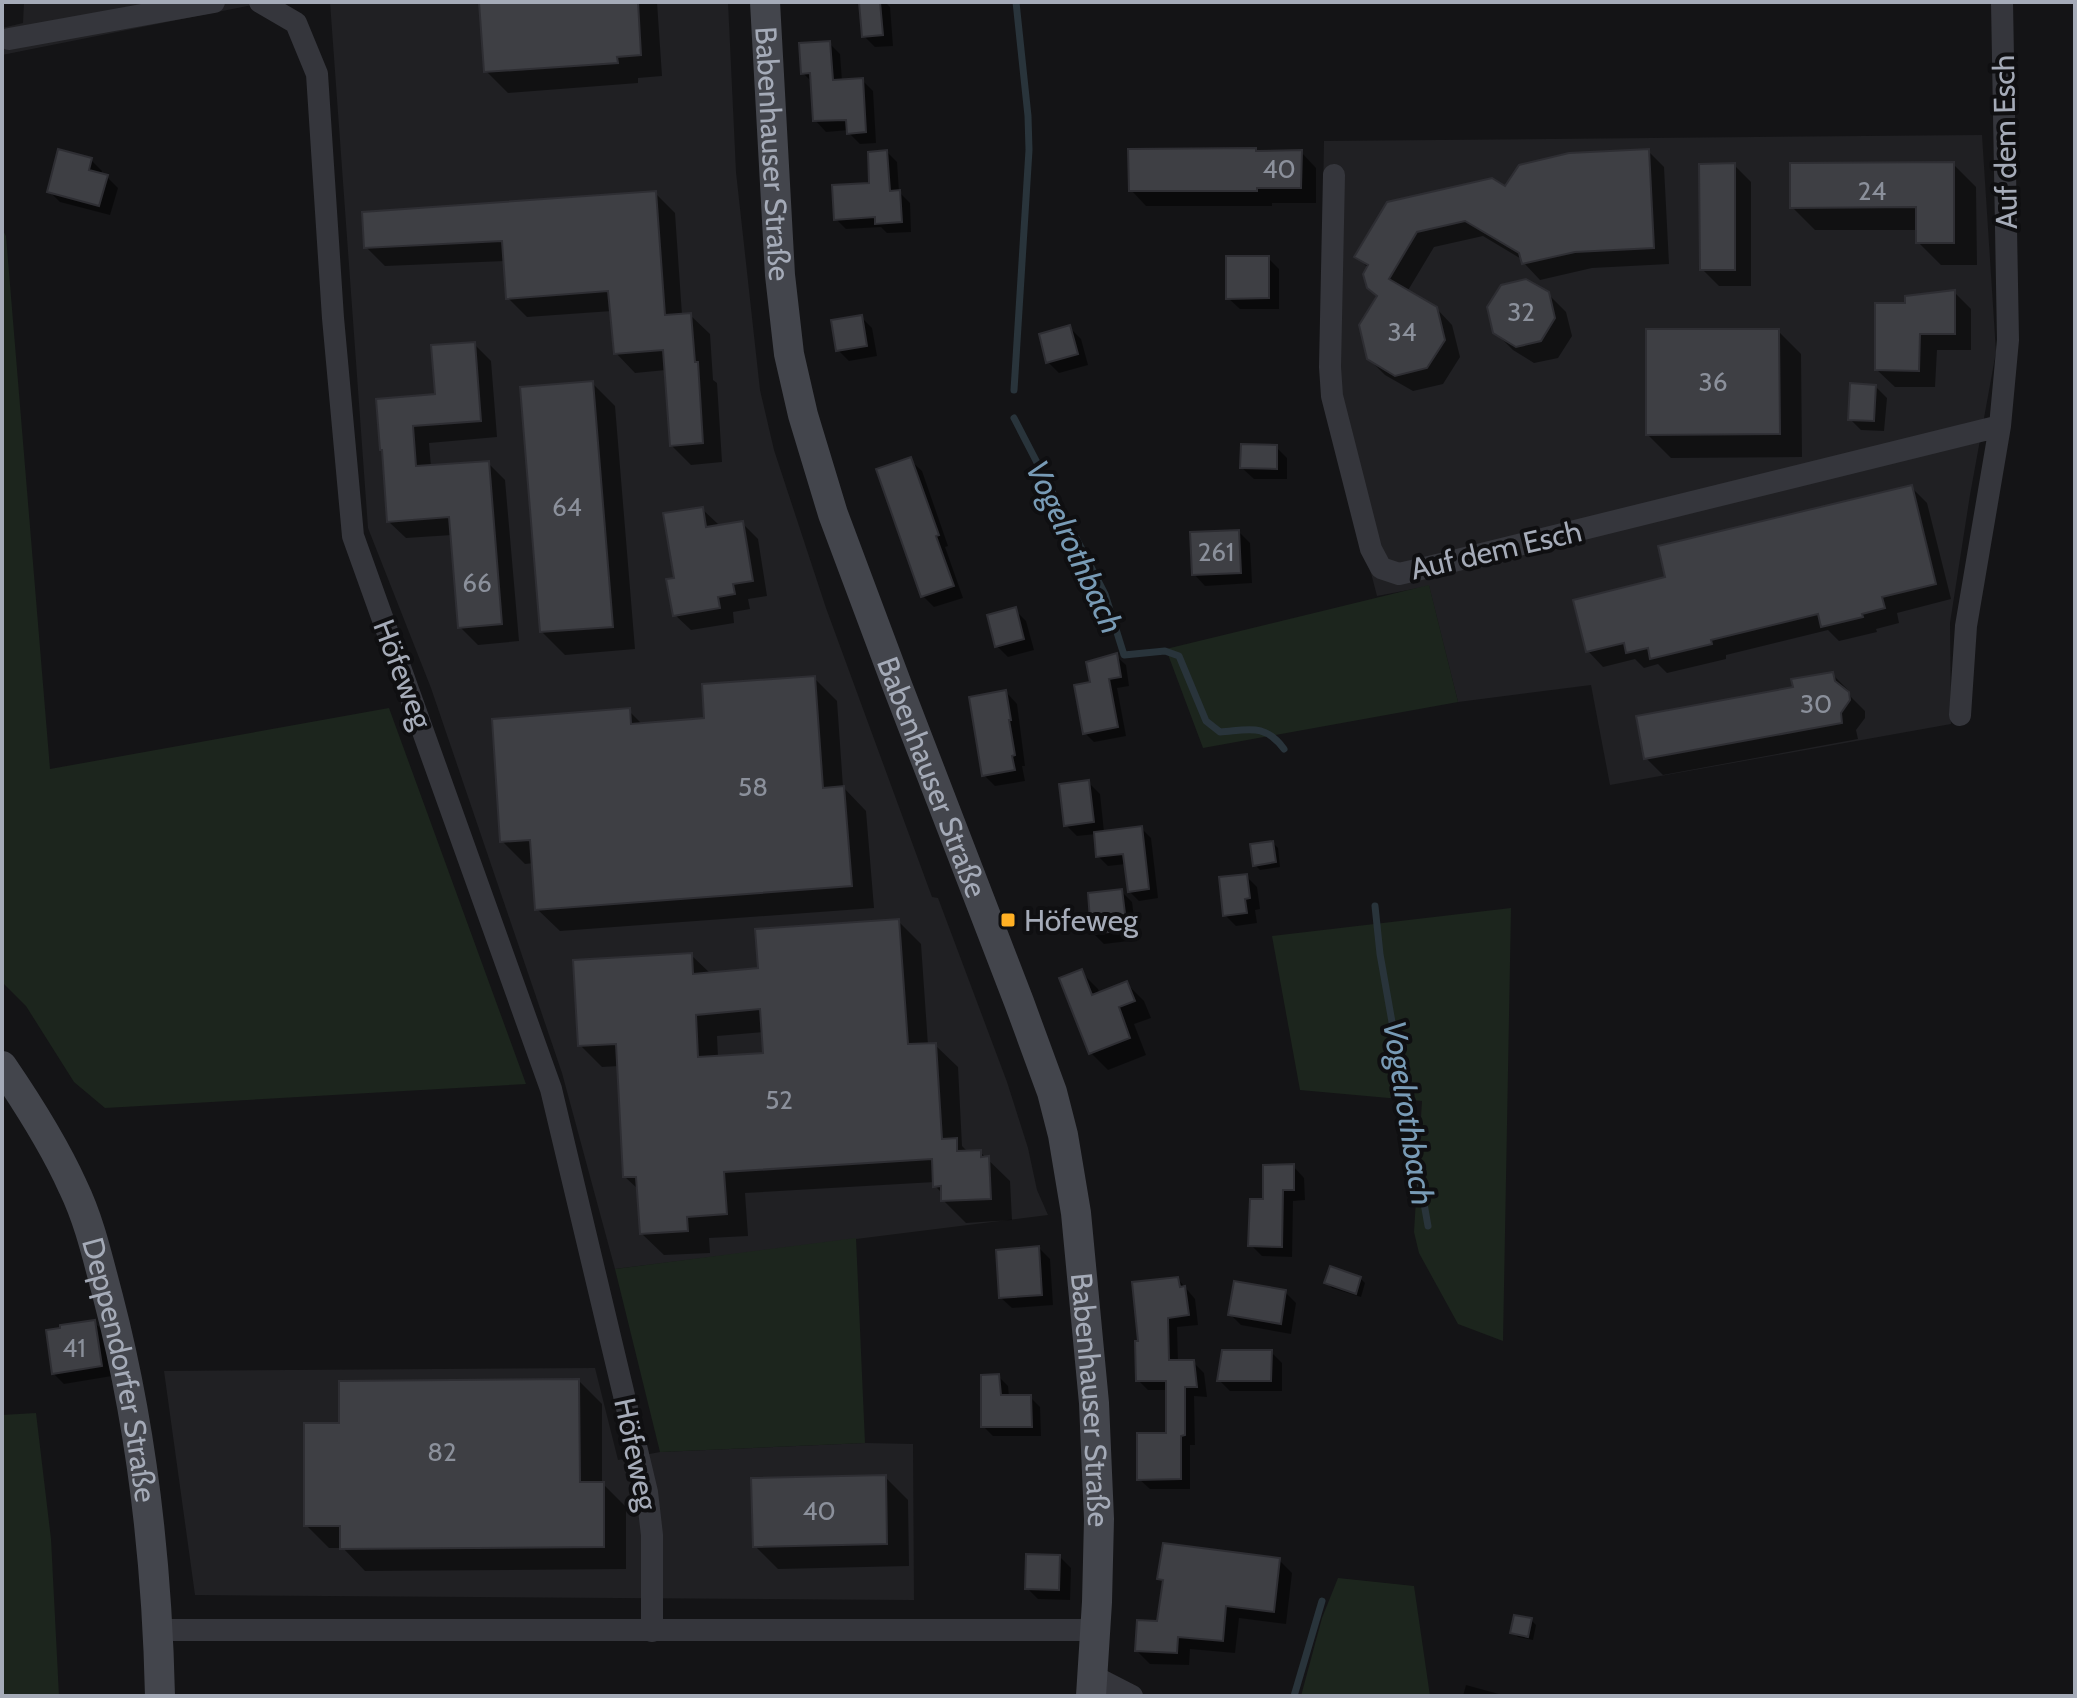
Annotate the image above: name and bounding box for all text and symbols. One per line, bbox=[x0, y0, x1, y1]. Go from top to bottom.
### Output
street label: Babenhauser Straße bbox=[748, 25, 799, 282]
street label: Auf dem Esch bbox=[1985, 55, 2025, 229]
house number: 40 bbox=[1262, 153, 1296, 185]
house number: 24 bbox=[1858, 175, 1886, 207]
house number: 32 bbox=[1507, 296, 1535, 328]
house number: 34 bbox=[1387, 316, 1417, 348]
house number: 36 bbox=[1699, 366, 1727, 398]
water label: Vogelrothbach bbox=[1018, 454, 1132, 640]
house number: 64 bbox=[552, 491, 582, 523]
street label: Auf dem Esch bbox=[1407, 512, 1585, 588]
house number: 261 bbox=[1198, 536, 1234, 568]
house number: 66 bbox=[462, 567, 492, 599]
street label: Höfeweg bbox=[365, 614, 441, 735]
street label: Babenhauser Straße bbox=[869, 651, 995, 903]
house number: 30 bbox=[1800, 688, 1832, 720]
house number: 58 bbox=[738, 771, 768, 803]
place label: Höfeweg bbox=[1024, 902, 1139, 939]
marker: Höfeweg bbox=[999, 911, 1017, 929]
water label: Vogelrothbach bbox=[1375, 1018, 1443, 1208]
house number: 52 bbox=[765, 1084, 793, 1116]
street label: Deppendorfer Straße bbox=[74, 1233, 165, 1504]
street label: Babenhauser Straße bbox=[1063, 1271, 1118, 1527]
house number: 41 bbox=[62, 1332, 86, 1364]
street label: Höfeweg bbox=[606, 1394, 666, 1515]
house number: 82 bbox=[427, 1436, 457, 1468]
house number: 40 bbox=[802, 1495, 836, 1527]

